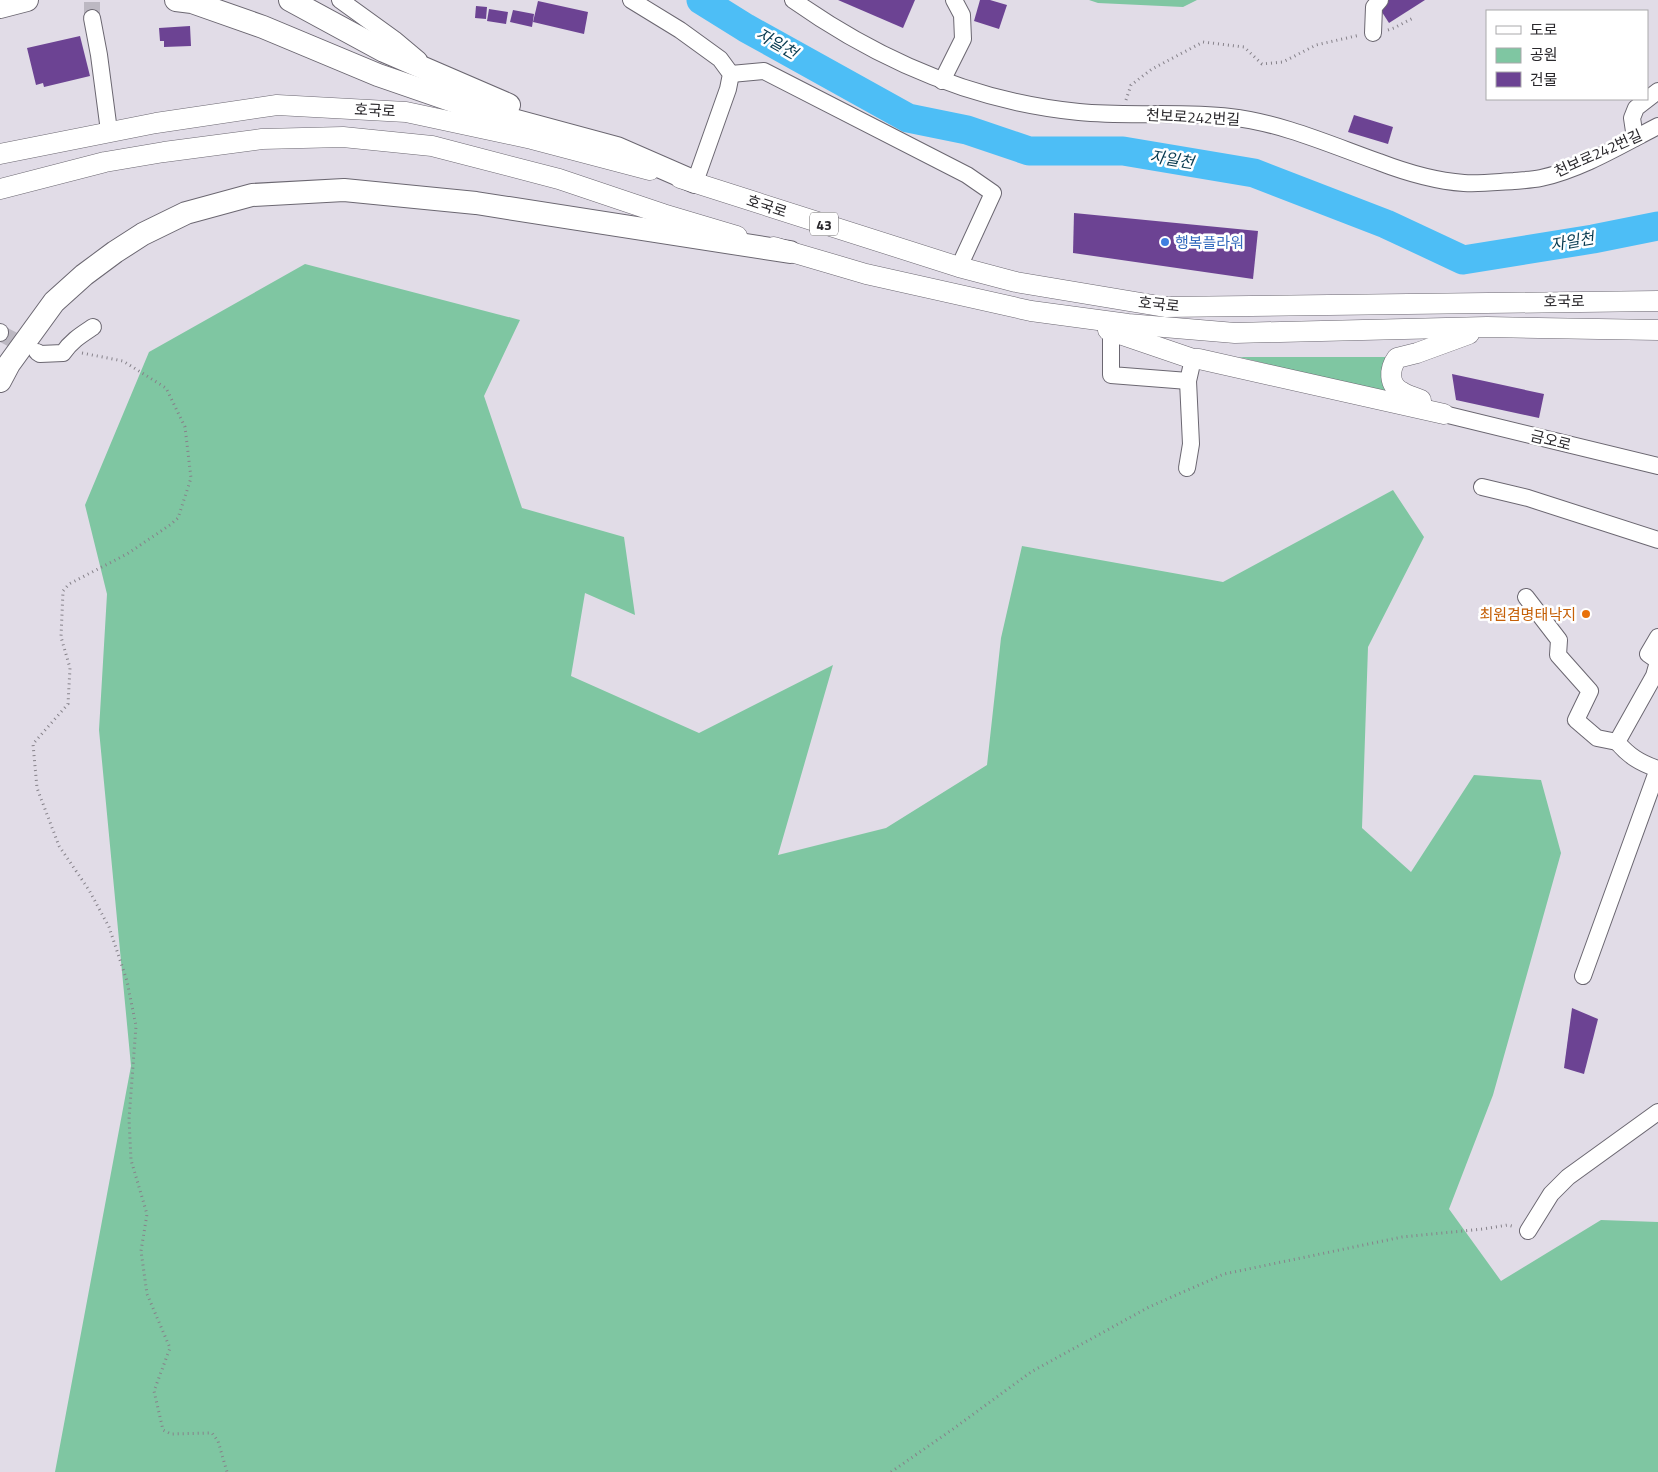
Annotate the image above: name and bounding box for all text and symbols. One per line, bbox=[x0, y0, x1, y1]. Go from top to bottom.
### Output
legend bbox=[1486, 10, 1648, 100]
text: 도로 bbox=[1530, 18, 1558, 41]
water label: 자일천 bbox=[752, 22, 804, 66]
text: 공원 bbox=[1530, 43, 1558, 66]
text: 건물 bbox=[1530, 68, 1558, 91]
street label: 호국로 bbox=[354, 97, 396, 123]
street label: 천보로242번길 bbox=[1145, 103, 1241, 131]
street label: 천보로242번길 bbox=[1550, 123, 1646, 183]
water label: 자일천 bbox=[1148, 144, 1198, 175]
street label: 호국로 bbox=[744, 189, 790, 223]
road number: 43 bbox=[810, 212, 838, 235]
water label: 자일천 bbox=[1548, 225, 1598, 257]
place label: 행복플라워 bbox=[1175, 231, 1244, 254]
marker: 행복플라워 bbox=[1159, 236, 1171, 248]
street label: 호국로 bbox=[1543, 289, 1585, 313]
street label: 호국로 bbox=[1137, 290, 1181, 318]
street label: 금오로 bbox=[1528, 424, 1574, 456]
place label: 최원겸명태낙지 bbox=[1479, 603, 1576, 626]
marker: 최원겸명태낙지 bbox=[1580, 608, 1592, 620]

